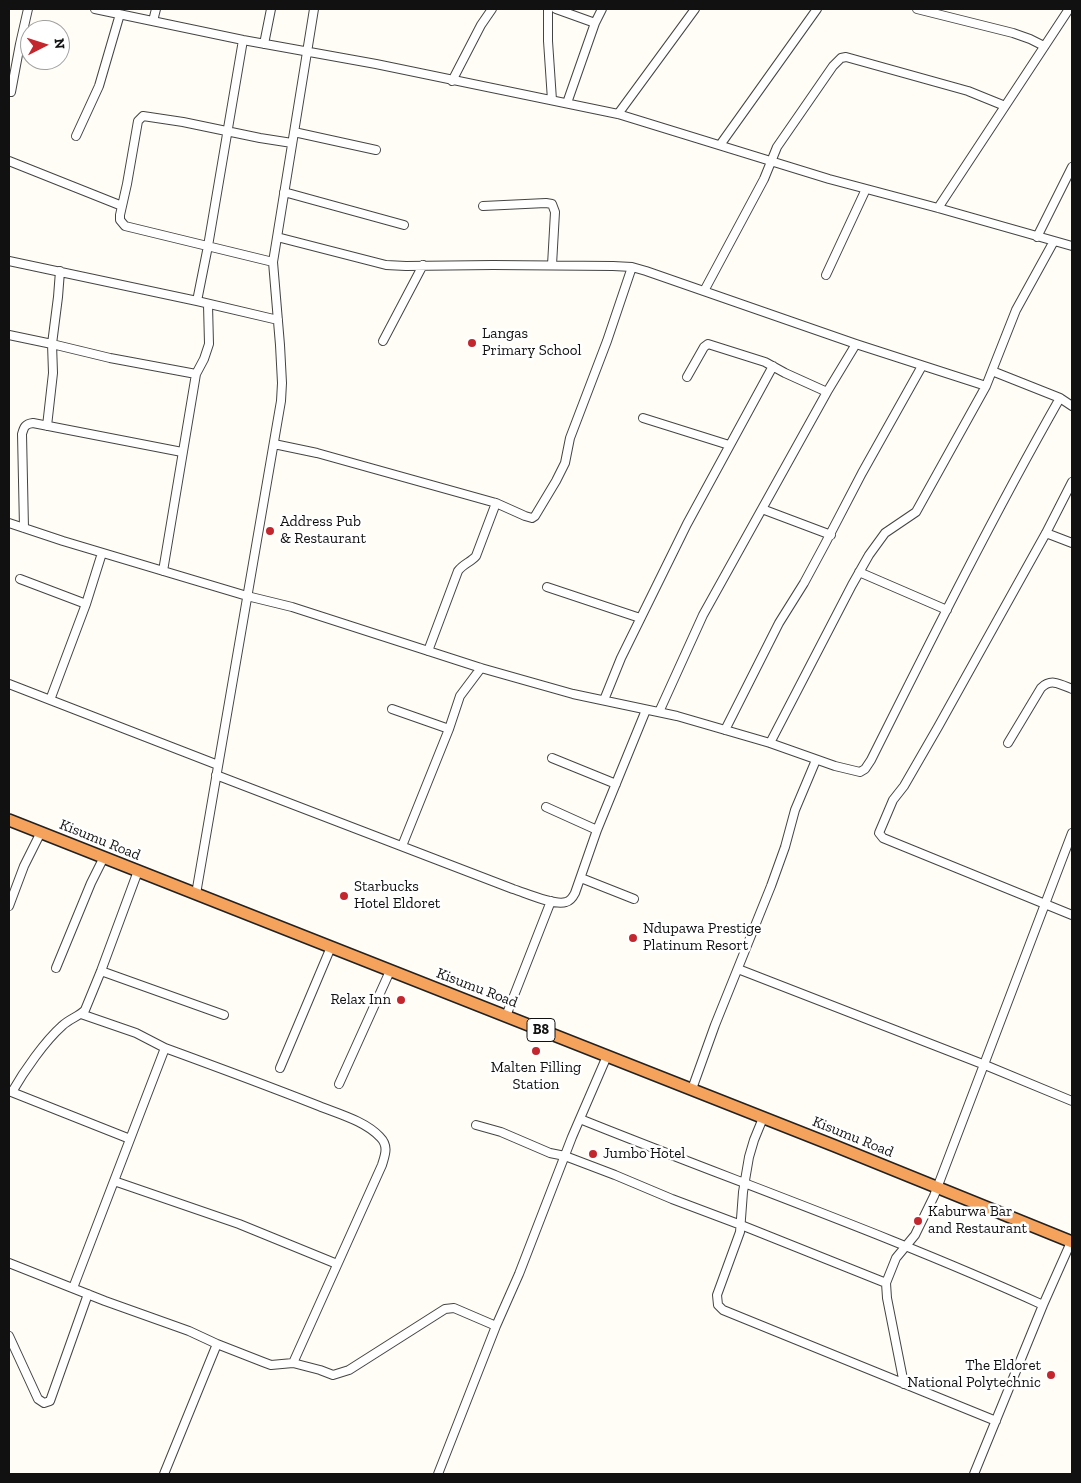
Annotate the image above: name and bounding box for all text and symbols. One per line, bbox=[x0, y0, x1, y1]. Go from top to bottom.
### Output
north arrow bbox=[20, 20, 70, 70]
text: N bbox=[51, 38, 68, 50]
place label: Langas Primary School bbox=[482, 325, 581, 360]
marker: Langas Primary School bbox=[466, 337, 478, 349]
place label: Address Pub & Restaurant bbox=[280, 513, 366, 548]
marker: Address Pub & Restaurant bbox=[264, 525, 276, 537]
street label: Kisumu Road bbox=[57, 816, 143, 864]
place label: Starbucks Hotel Eldoret bbox=[354, 878, 440, 913]
marker: Starbucks Hotel Eldoret bbox=[338, 890, 350, 902]
place label: Ndupawa Prestige Platinum Resort bbox=[643, 920, 761, 955]
marker: Ndupawa Prestige Platinum Resort bbox=[627, 932, 639, 944]
street label: Kisumu Road bbox=[434, 964, 520, 1012]
place label: Relax Inn bbox=[331, 991, 391, 1009]
marker: Relax Inn bbox=[395, 994, 407, 1006]
road number: B8 bbox=[527, 1018, 555, 1042]
marker: Malten Filling Station bbox=[530, 1045, 542, 1057]
place label: Malten Filling Station bbox=[491, 1059, 581, 1094]
street label: Kisumu Road bbox=[810, 1113, 896, 1161]
place label: Jumbo Hotel bbox=[603, 1145, 685, 1163]
marker: Jumbo Hotel bbox=[587, 1148, 599, 1160]
place label: Kaburwa Bar and Restaurant bbox=[928, 1203, 1027, 1238]
marker: Kaburwa Bar and Restaurant bbox=[912, 1215, 924, 1227]
place label: The Eldoret National Polytechnic bbox=[907, 1357, 1041, 1392]
marker: The Eldoret National Polytechnic bbox=[1045, 1369, 1057, 1381]

